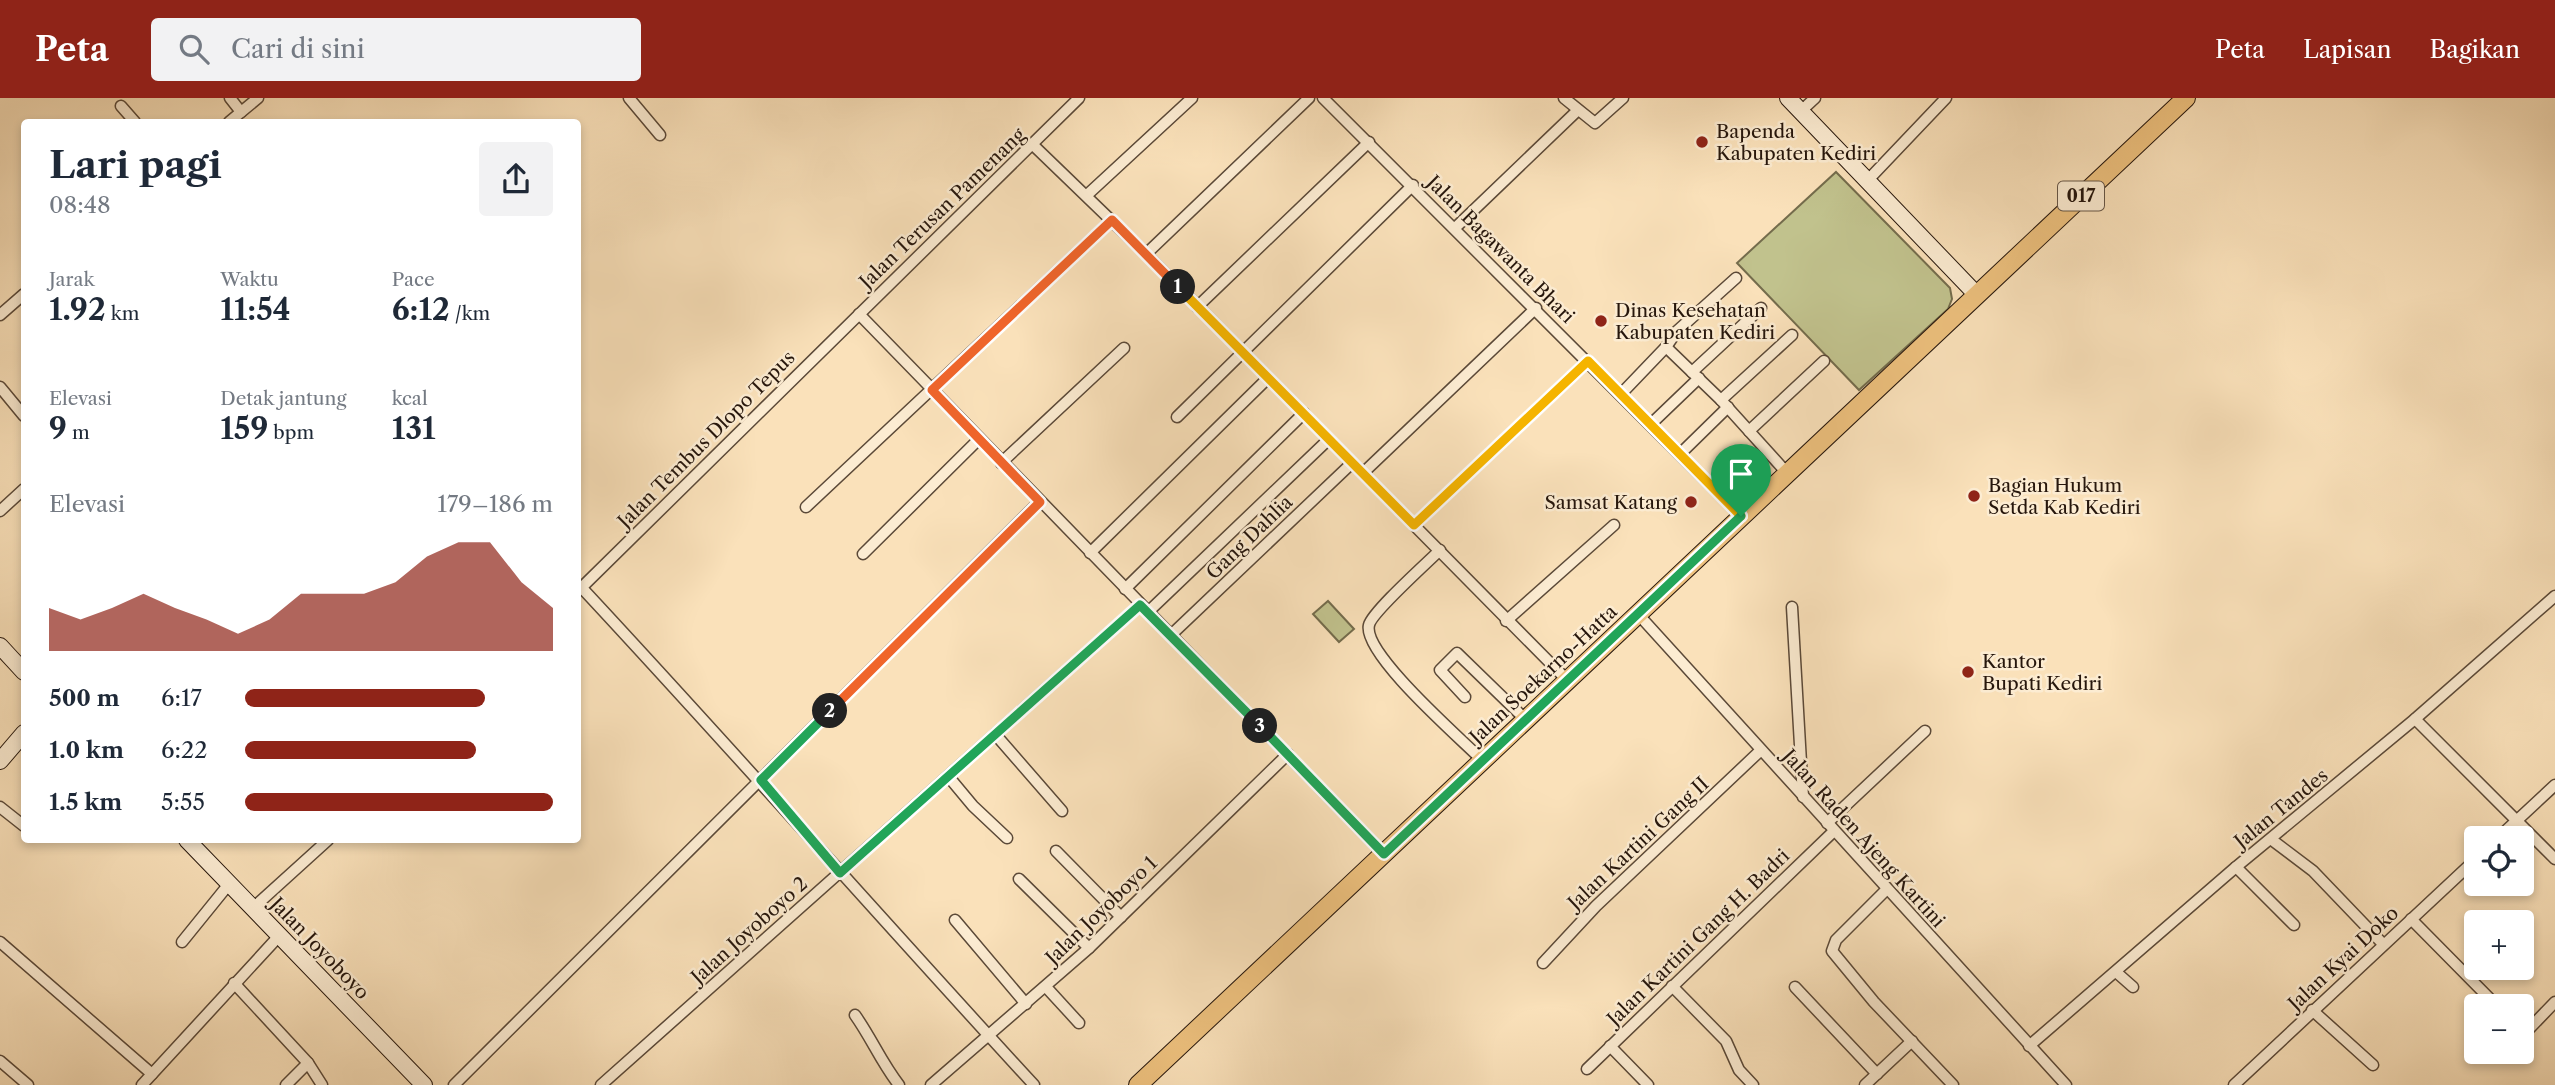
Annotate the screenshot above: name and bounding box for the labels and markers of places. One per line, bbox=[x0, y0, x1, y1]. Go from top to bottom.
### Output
place label: Bapenda Kabupaten Kediri bbox=[1716, 120, 1876, 165]
marker: Bapenda Kabupaten Kediri bbox=[1694, 134, 1710, 150]
pin: 1 bbox=[1160, 270, 1196, 304]
place label: Dinas Kesehatan Kabupaten Kediri bbox=[1615, 299, 1775, 344]
marker: Dinas Kesehatan Kabupaten Kediri bbox=[1593, 313, 1609, 329]
pin bbox=[1711, 444, 1771, 516]
place label: Bagian Hukum Setda Kab Kediri bbox=[1988, 474, 2141, 519]
marker: Bagian Hukum Setda Kab Kediri bbox=[1966, 488, 1982, 504]
place label: Samsat Katang bbox=[1544, 491, 1678, 514]
marker: Samsat Katang bbox=[1683, 494, 1699, 510]
place label: Kantor Bupati Kediri bbox=[1982, 650, 2103, 695]
marker: Kantor Bupati Kediri bbox=[1960, 664, 1976, 680]
pin: 2 bbox=[812, 694, 848, 728]
pin: 3 bbox=[1242, 708, 1278, 744]

